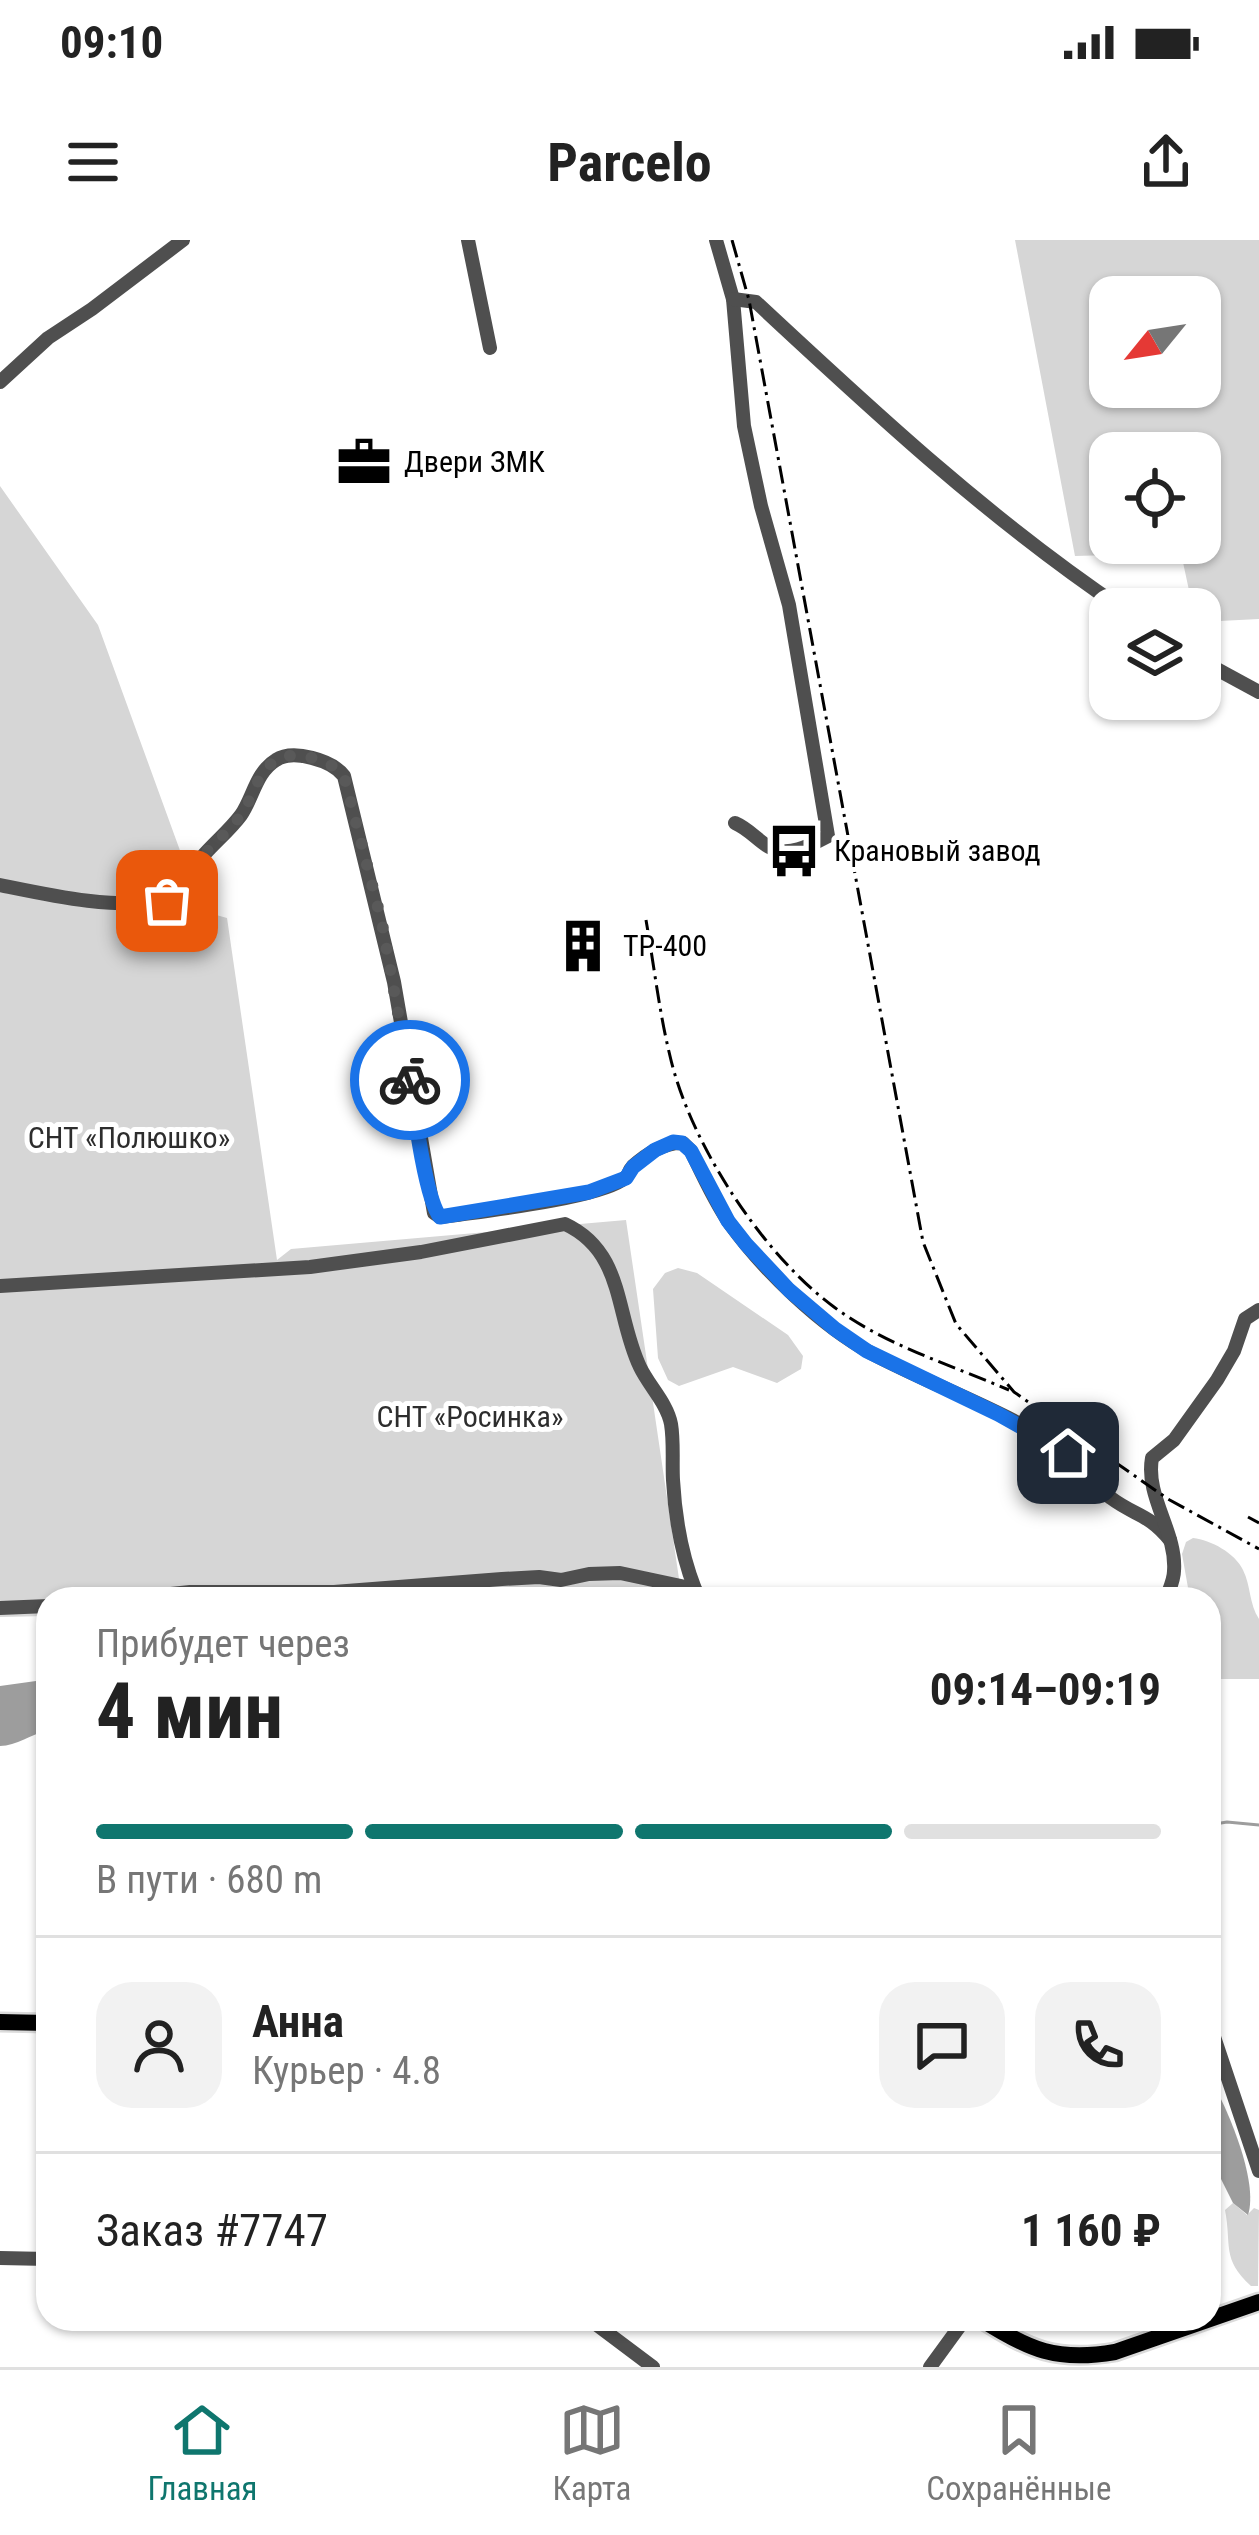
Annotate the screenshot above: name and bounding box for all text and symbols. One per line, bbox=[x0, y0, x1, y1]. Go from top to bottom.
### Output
text: 09:10 bbox=[60, 16, 163, 69]
icon: menu bbox=[60, 129, 126, 195]
icon: share bbox=[1133, 129, 1199, 195]
text: Parcelo bbox=[547, 131, 712, 194]
north arrow bbox=[1089, 276, 1221, 408]
map controls bbox=[1089, 276, 1221, 720]
button: locate bbox=[1089, 432, 1221, 564]
office icon: Двери ЗМК bbox=[335, 433, 393, 491]
place label: Двери ЗМК bbox=[404, 444, 545, 479]
button: layers bbox=[1089, 588, 1221, 720]
bus stop icon: Крановый завод bbox=[765, 822, 823, 880]
place label: Крановый завод bbox=[834, 833, 1041, 868]
pin bbox=[116, 850, 218, 952]
icon: bag bbox=[134, 868, 200, 934]
building icon: ТР-400 bbox=[554, 917, 612, 975]
place label: ТР-400 bbox=[623, 928, 707, 963]
courier bbox=[350, 1020, 470, 1140]
icon: bike bbox=[377, 1047, 443, 1113]
park label: СНТ «Полюшко» bbox=[28, 1120, 230, 1155]
park label: СНТ «Росинка» bbox=[377, 1399, 563, 1434]
pin bbox=[1017, 1402, 1119, 1504]
icon: home bbox=[1035, 1420, 1101, 1486]
text: Прибудет через bbox=[96, 1621, 350, 1667]
text: 09:14–09:19 bbox=[930, 1663, 1161, 1716]
text: 4 мин bbox=[96, 1666, 283, 1757]
text: В пути · 680 m bbox=[96, 1857, 322, 1903]
button: person bbox=[96, 1982, 222, 2108]
button: chat bbox=[879, 1982, 1005, 2108]
button: phone bbox=[1035, 1982, 1161, 2108]
text: Анна bbox=[252, 1995, 344, 2048]
text: Курьер · 4.8 bbox=[252, 2048, 441, 2094]
text: Заказ #7747 bbox=[96, 2204, 328, 2257]
text: 1 160 ₽ bbox=[1021, 2204, 1161, 2257]
tab: Главная bbox=[147, 2397, 257, 2508]
tab: Карта bbox=[552, 2397, 631, 2508]
tab: Сохранённые bbox=[926, 2397, 1112, 2508]

